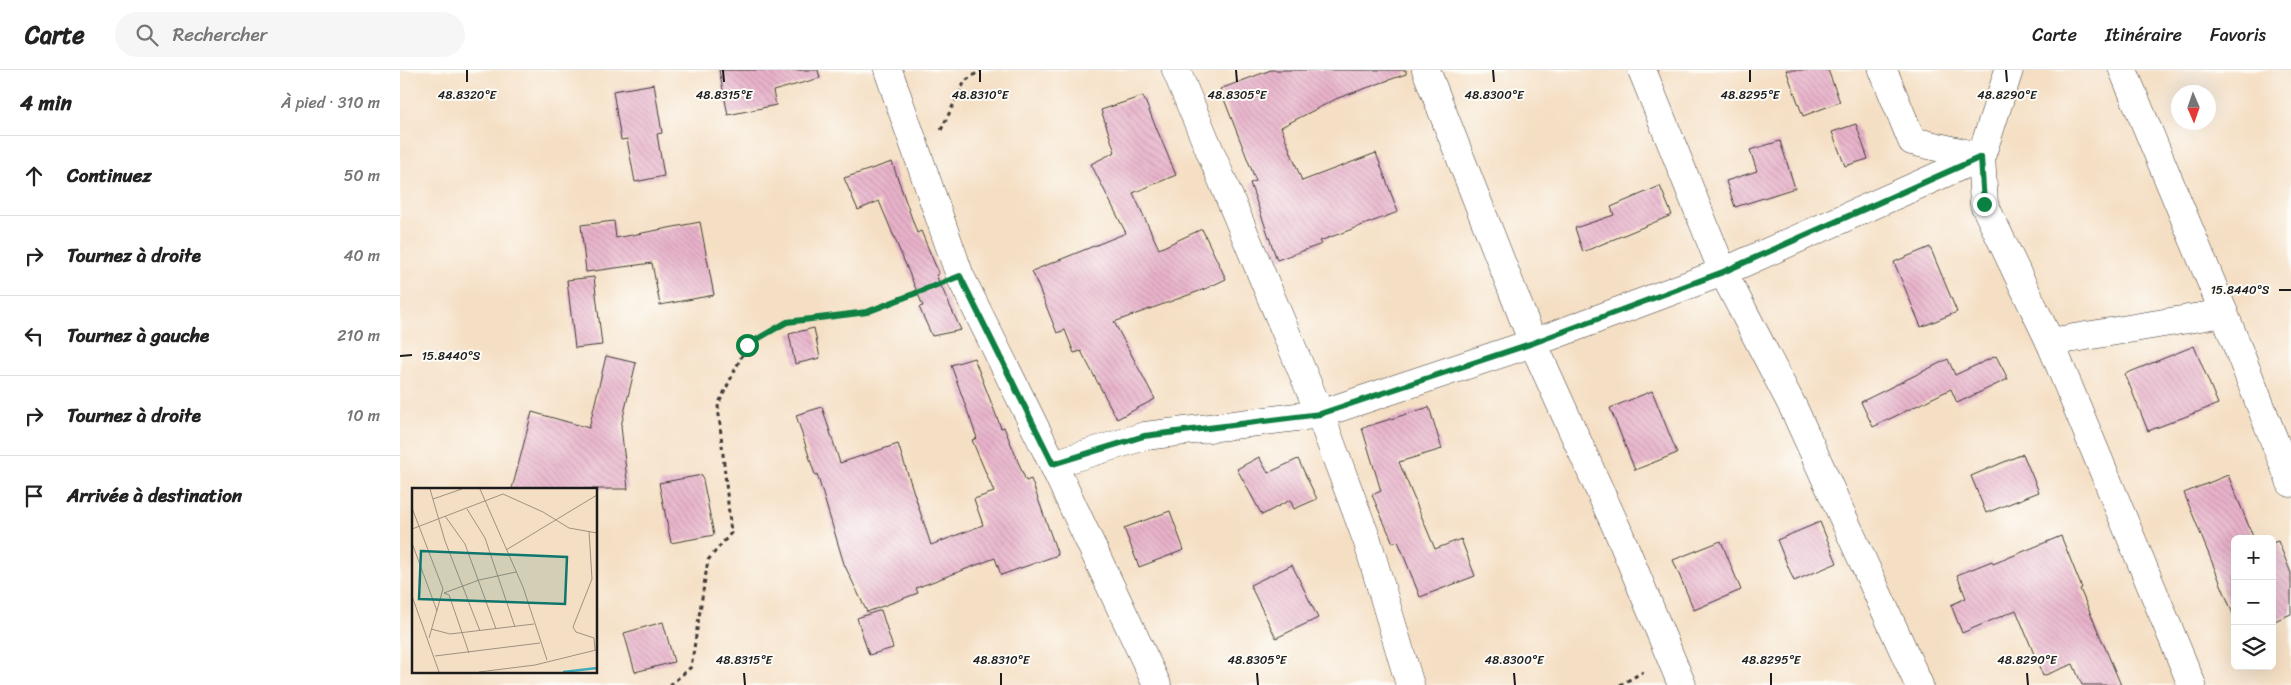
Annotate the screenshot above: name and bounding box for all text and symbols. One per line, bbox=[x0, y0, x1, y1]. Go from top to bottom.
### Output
search box bbox=[115, 12, 465, 57]
text: Carte bbox=[25, 14, 85, 56]
text: Rechercher bbox=[173, 18, 267, 51]
text: Carte bbox=[2032, 19, 2077, 51]
text: Itinéraire bbox=[2105, 19, 2182, 51]
text: Favoris bbox=[2210, 19, 2266, 51]
icon: search bbox=[133, 21, 161, 49]
text: 4 min bbox=[20, 84, 72, 122]
text: 48.8320°E bbox=[438, 84, 498, 106]
text: 48.8315°E bbox=[696, 84, 754, 106]
text: 48.8310°E bbox=[952, 84, 1010, 106]
text: 48.8305°E bbox=[1208, 84, 1268, 106]
text: 48.8300°E bbox=[1464, 84, 1525, 106]
text: 48.8295°E bbox=[1720, 84, 1781, 106]
text: 48.8290°E bbox=[1977, 84, 2038, 106]
north arrow bbox=[2171, 85, 2216, 130]
text: À pied · 310 m bbox=[281, 88, 380, 117]
text: Continuez bbox=[67, 159, 152, 192]
text: 50 m bbox=[344, 161, 380, 190]
icon: ahead bbox=[20, 162, 48, 190]
route end bbox=[1973, 193, 1996, 216]
text: Tournez à droite bbox=[67, 239, 201, 272]
text: 40 m bbox=[343, 241, 380, 270]
icon: right bbox=[20, 242, 48, 270]
text: 15.8440°S bbox=[2211, 279, 2270, 301]
text: Tournez à gauche bbox=[67, 319, 209, 352]
text: 210 m bbox=[337, 321, 380, 350]
icon: left bbox=[20, 322, 48, 350]
route start bbox=[736, 334, 759, 357]
text: 15.8440°S bbox=[422, 345, 481, 367]
text: Tournez à droite bbox=[67, 399, 201, 432]
text: 10 m bbox=[347, 401, 380, 430]
icon: right bbox=[20, 402, 48, 430]
text: Arrivée à destination bbox=[67, 479, 242, 512]
icon: arrive bbox=[20, 482, 48, 510]
inset map bbox=[412, 488, 598, 672]
map controls bbox=[2231, 535, 2276, 670]
button: + bbox=[2231, 535, 2276, 580]
button: − bbox=[2231, 580, 2276, 625]
button: layers bbox=[2231, 625, 2276, 670]
text: 48.8315°E bbox=[716, 649, 774, 671]
text: 48.8310°E bbox=[973, 649, 1031, 671]
text: 48.8305°E bbox=[1228, 649, 1288, 671]
text: 48.8300°E bbox=[1484, 649, 1545, 671]
text: 48.8295°E bbox=[1741, 649, 1802, 671]
text: 48.8290°E bbox=[1997, 649, 2058, 671]

